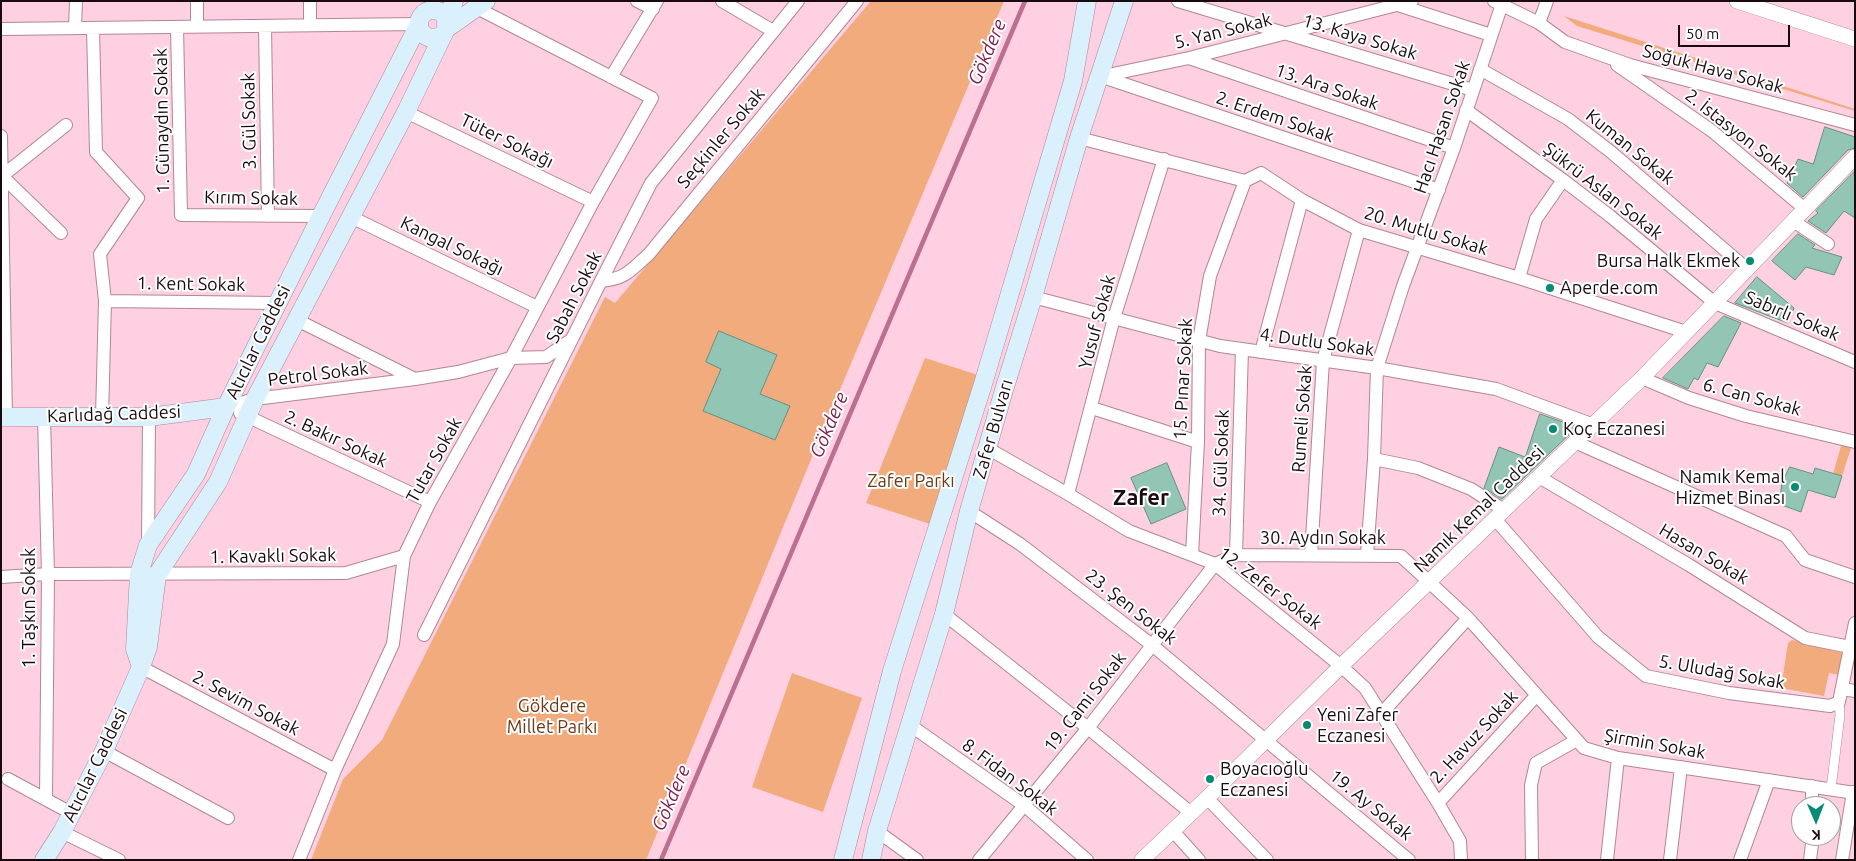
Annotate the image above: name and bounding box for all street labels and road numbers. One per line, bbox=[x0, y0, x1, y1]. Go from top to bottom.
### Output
street label: 5. Yan Sokak bbox=[1172, 8, 1274, 54]
street label: 13. Kaya Sokak bbox=[1300, 9, 1420, 65]
street label: Soğuk Hava Sokak bbox=[1640, 40, 1786, 98]
street label: 1. Günaydın Sokak bbox=[150, 48, 174, 194]
street label: Hacı Hasan Sokak bbox=[1409, 58, 1475, 196]
street label: 13. Ara Sokak bbox=[1272, 59, 1382, 115]
street label: 3. Gül Sokak bbox=[237, 72, 261, 170]
street label: Seçkinler Sokak bbox=[673, 83, 769, 193]
street label: 2. İstasyon Sokak bbox=[1681, 85, 1801, 185]
street label: 2. Erdem Sokak bbox=[1213, 87, 1337, 147]
street label: Kuman Sokak bbox=[1581, 105, 1679, 189]
street label: Tüter Sokağı bbox=[457, 109, 557, 173]
street label: Şükrü Aslan Sokak bbox=[1539, 138, 1667, 244]
street label: Kırım Sokak bbox=[204, 186, 298, 210]
street label: 20. Mutlu Sokak bbox=[1361, 202, 1491, 260]
street label: Kangal Sokağı bbox=[397, 212, 507, 280]
street label: Sabah Sokak bbox=[542, 247, 606, 347]
street label: 1. Kent Sokak bbox=[137, 272, 245, 296]
street label: Yusuf Sokak bbox=[1074, 272, 1120, 372]
street label: Atıcılar Caddesi bbox=[221, 281, 295, 403]
street label: Sabırlı Sokak bbox=[1741, 286, 1843, 346]
street label: 15. Pınar Sokak bbox=[1169, 318, 1197, 440]
street label: 4. Dutlu Sokak bbox=[1258, 323, 1376, 361]
street label: Petrol Sokak bbox=[267, 357, 369, 391]
street label: Rumeli Sokak bbox=[1287, 365, 1317, 473]
street label: 6. Can Sokak bbox=[1701, 374, 1803, 420]
street label: Zafer Bulvarı bbox=[968, 377, 1018, 481]
street label: Karlıdağ Caddesi bbox=[47, 401, 181, 427]
street label: 2. Bakır Sokak bbox=[281, 406, 391, 472]
street label: 34. Gül Sokak bbox=[1208, 409, 1234, 517]
street label: Tutar Sokak bbox=[402, 413, 466, 507]
street label: Namık Kemal Caddesi bbox=[1409, 441, 1549, 577]
street label: Hasan Sokak bbox=[1655, 519, 1753, 589]
street label: 30. Aydın Sokak bbox=[1260, 527, 1386, 549]
street label: 12. Zefer Sokak bbox=[1214, 542, 1326, 634]
street label: 1. Kavaklı Sokak bbox=[210, 544, 336, 568]
street label: 1. Taşkın Sokak bbox=[18, 548, 40, 668]
street label: 23. Şen Sokak bbox=[1081, 565, 1181, 649]
street label: 19. Cami Sokak bbox=[1039, 648, 1131, 756]
street label: 5. Uludağ Sokak bbox=[1657, 650, 1787, 694]
street label: 2. Sevim Sokak bbox=[189, 666, 303, 740]
street label: 2. Havuz Sokak bbox=[1425, 686, 1523, 788]
street label: Atıcılar Caddesi bbox=[58, 704, 132, 826]
street label: Şirmin Sokak bbox=[1603, 724, 1707, 764]
street label: 8. Fidan Sokak bbox=[958, 734, 1062, 820]
street label: 19. Ay Sokak bbox=[1325, 765, 1417, 845]

